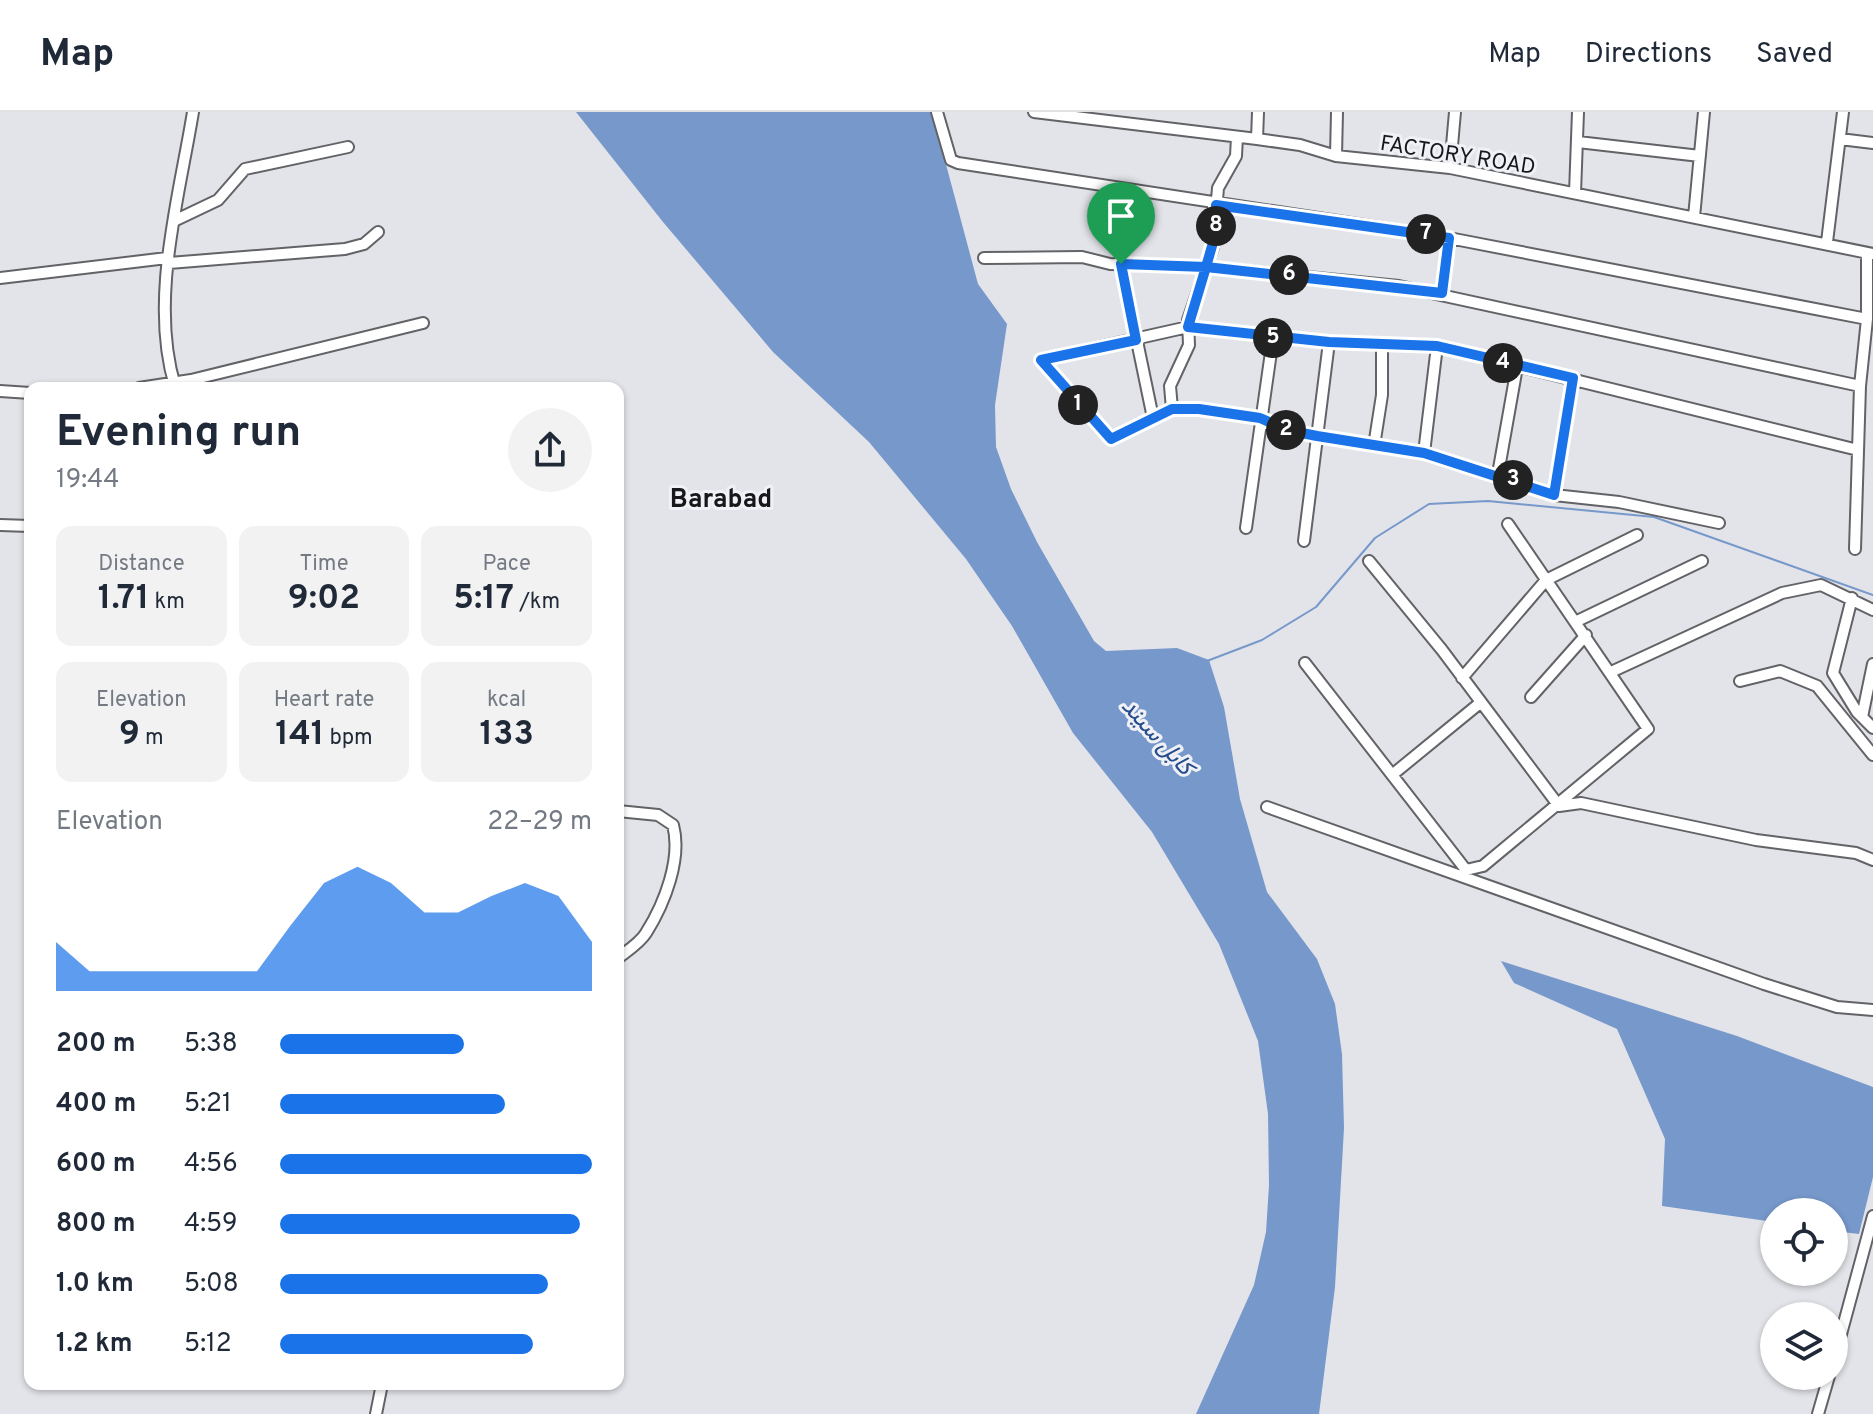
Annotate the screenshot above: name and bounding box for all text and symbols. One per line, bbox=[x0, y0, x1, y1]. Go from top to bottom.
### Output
text: Map bbox=[40, 31, 114, 80]
text: Map bbox=[1488, 37, 1541, 73]
text: Directions bbox=[1585, 37, 1712, 73]
text: Saved bbox=[1756, 37, 1833, 73]
street label: FACTORY ROAD bbox=[1378, 131, 1537, 182]
pin bbox=[1087, 182, 1155, 264]
icon: arrive bbox=[1099, 194, 1143, 238]
pin: 8 bbox=[1196, 206, 1236, 246]
text: 8 bbox=[1209, 212, 1223, 239]
pin: 7 bbox=[1406, 214, 1446, 254]
text: 7 bbox=[1420, 220, 1432, 247]
pin: 6 bbox=[1269, 255, 1309, 295]
text: 6 bbox=[1282, 261, 1296, 288]
pin: 5 bbox=[1253, 318, 1293, 358]
text: 5 bbox=[1266, 324, 1280, 351]
pin: 4 bbox=[1483, 343, 1523, 383]
text: 4 bbox=[1496, 349, 1510, 376]
pin: 1 bbox=[1058, 385, 1098, 425]
text: 1 bbox=[1074, 391, 1082, 418]
text: Evening run bbox=[56, 406, 301, 462]
button: share bbox=[508, 408, 592, 492]
pin: 2 bbox=[1266, 410, 1306, 450]
text: 2 bbox=[1279, 416, 1293, 443]
pin: 3 bbox=[1493, 460, 1533, 500]
text: 19:44 bbox=[56, 464, 119, 497]
text: 3 bbox=[1506, 466, 1520, 493]
district label: Barabad bbox=[670, 484, 772, 517]
text: Distance bbox=[98, 551, 185, 578]
text: Time bbox=[299, 551, 349, 578]
text: Pace bbox=[482, 551, 531, 578]
text: 1.71 bbox=[98, 578, 149, 621]
text: 9:02 bbox=[288, 578, 360, 621]
text: 5:17 bbox=[453, 578, 514, 621]
text: km bbox=[149, 589, 185, 616]
text: /km bbox=[514, 589, 560, 616]
text: Elevation bbox=[96, 687, 187, 714]
text: Heart rate bbox=[274, 687, 374, 714]
text: kcal bbox=[487, 687, 526, 714]
water label: کابل سيند bbox=[1114, 692, 1202, 786]
text: 9 bbox=[119, 714, 140, 757]
text: 141 bbox=[275, 714, 324, 757]
text: 133 bbox=[479, 714, 534, 757]
text: m bbox=[140, 725, 164, 752]
text: bpm bbox=[324, 725, 373, 752]
text: Elevation bbox=[56, 806, 163, 839]
text: 22–29 m bbox=[487, 806, 592, 839]
text: 200 m bbox=[56, 1028, 135, 1061]
text: 5:38 bbox=[184, 1028, 238, 1061]
text: 400 m bbox=[56, 1088, 136, 1121]
text: 5:21 bbox=[184, 1088, 232, 1121]
text: 600 m bbox=[56, 1148, 136, 1181]
text: 4:56 bbox=[184, 1148, 238, 1181]
map controls bbox=[1760, 1198, 1848, 1390]
button: locate bbox=[1760, 1198, 1848, 1286]
text: 800 m bbox=[56, 1208, 136, 1241]
text: 4:59 bbox=[184, 1208, 237, 1241]
text: 1.0 km bbox=[56, 1268, 134, 1301]
text: 5:08 bbox=[184, 1268, 239, 1301]
button: layers bbox=[1760, 1302, 1848, 1390]
text: 1.2 km bbox=[56, 1328, 133, 1361]
text: 5:12 bbox=[184, 1328, 232, 1361]

